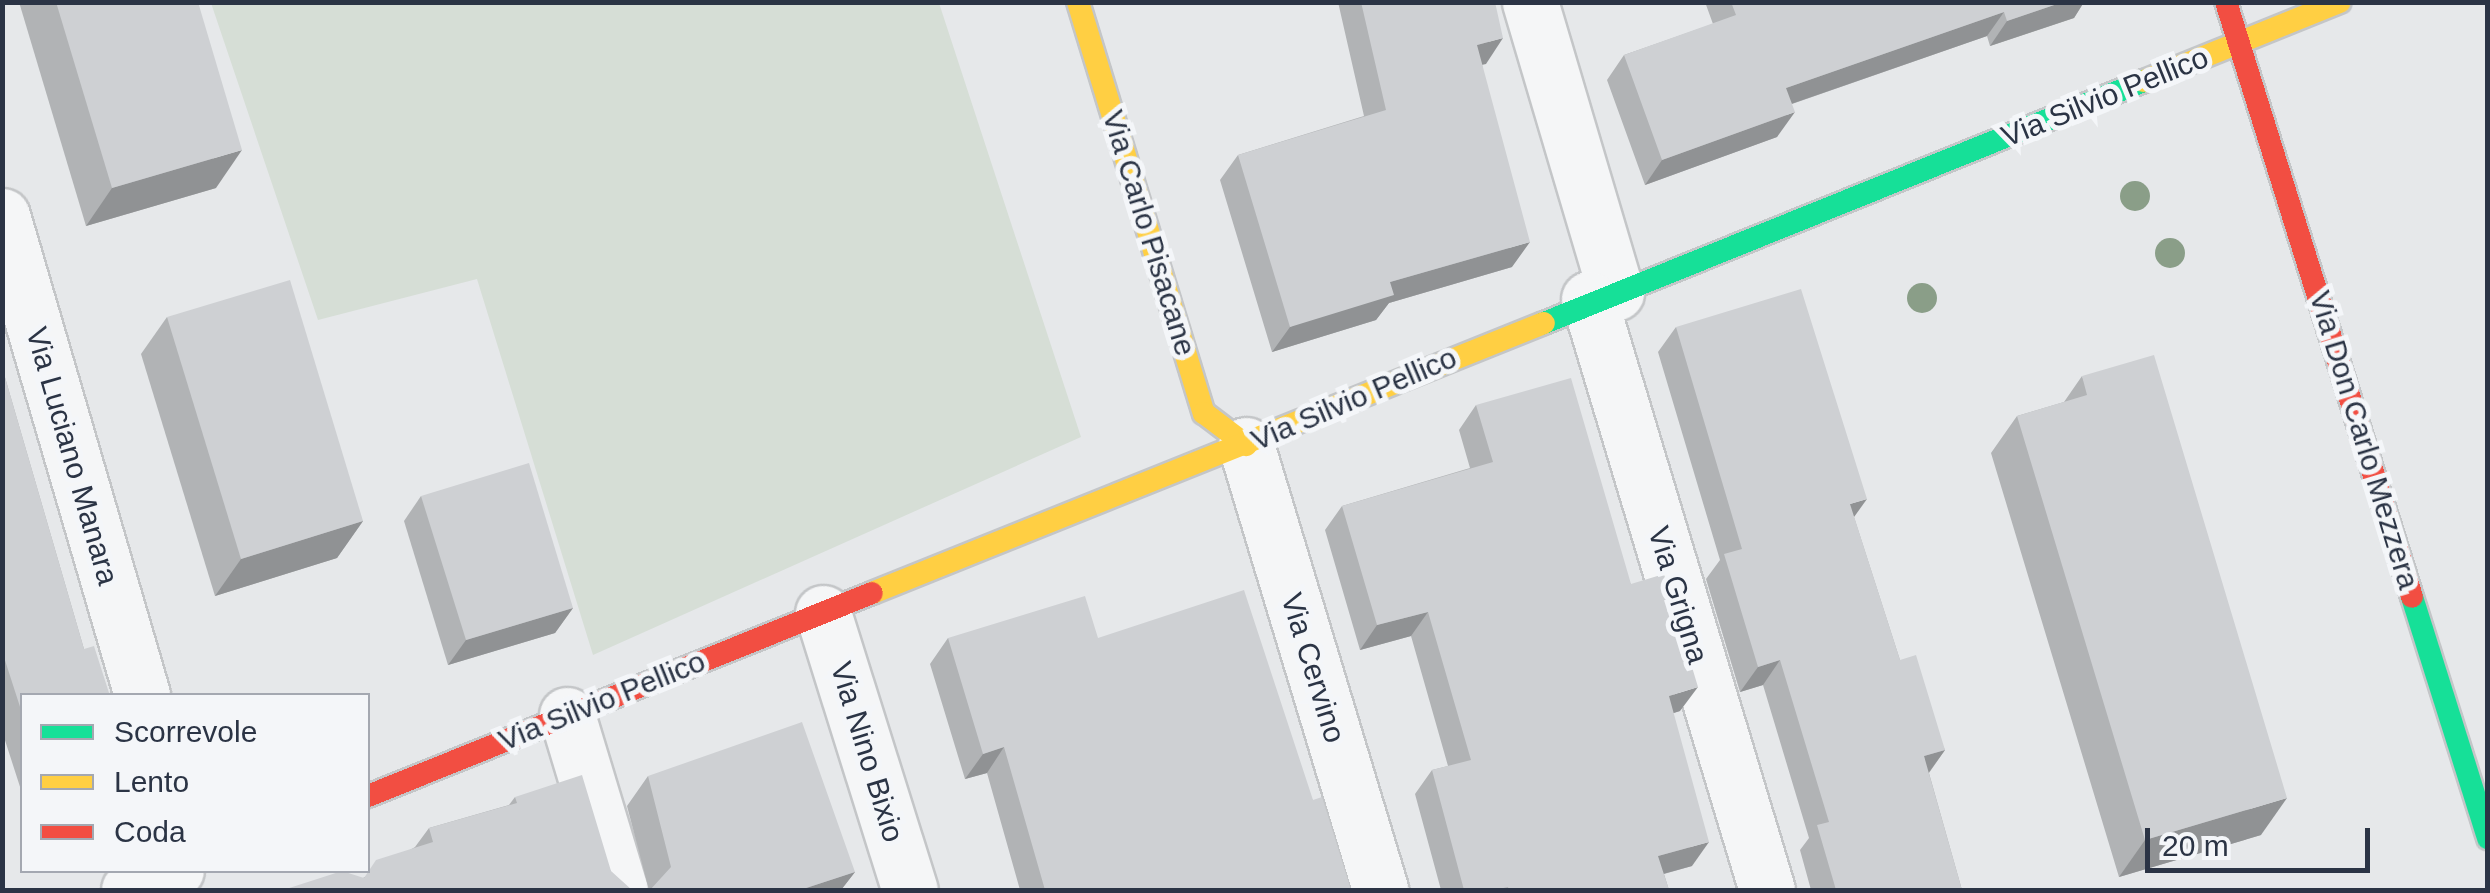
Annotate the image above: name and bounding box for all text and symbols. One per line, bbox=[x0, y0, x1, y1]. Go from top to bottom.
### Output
street label: Via Silvio Pellico bbox=[1996, 39, 2214, 155]
street label: Via Carlo Pisacane bbox=[1095, 106, 1203, 360]
street label: Via Don Carlo Mezzera bbox=[2302, 287, 2426, 593]
street label: Via Luciano Manara bbox=[18, 323, 126, 589]
street label: Via Silvio Pellico bbox=[1246, 340, 1462, 458]
street label: Via Grigna bbox=[1640, 522, 1716, 668]
street label: Via Cervino bbox=[1273, 589, 1353, 747]
street label: Via Silvio Pellico bbox=[493, 643, 711, 759]
street label: Via Nino Bixio bbox=[823, 658, 911, 846]
legend bbox=[20, 693, 370, 873]
text: Scorrevole bbox=[114, 715, 257, 748]
text: Lento bbox=[114, 765, 189, 798]
scale bar bbox=[2150, 808, 2375, 870]
text: Coda bbox=[114, 815, 186, 848]
text: 20 m bbox=[2162, 829, 2229, 862]

